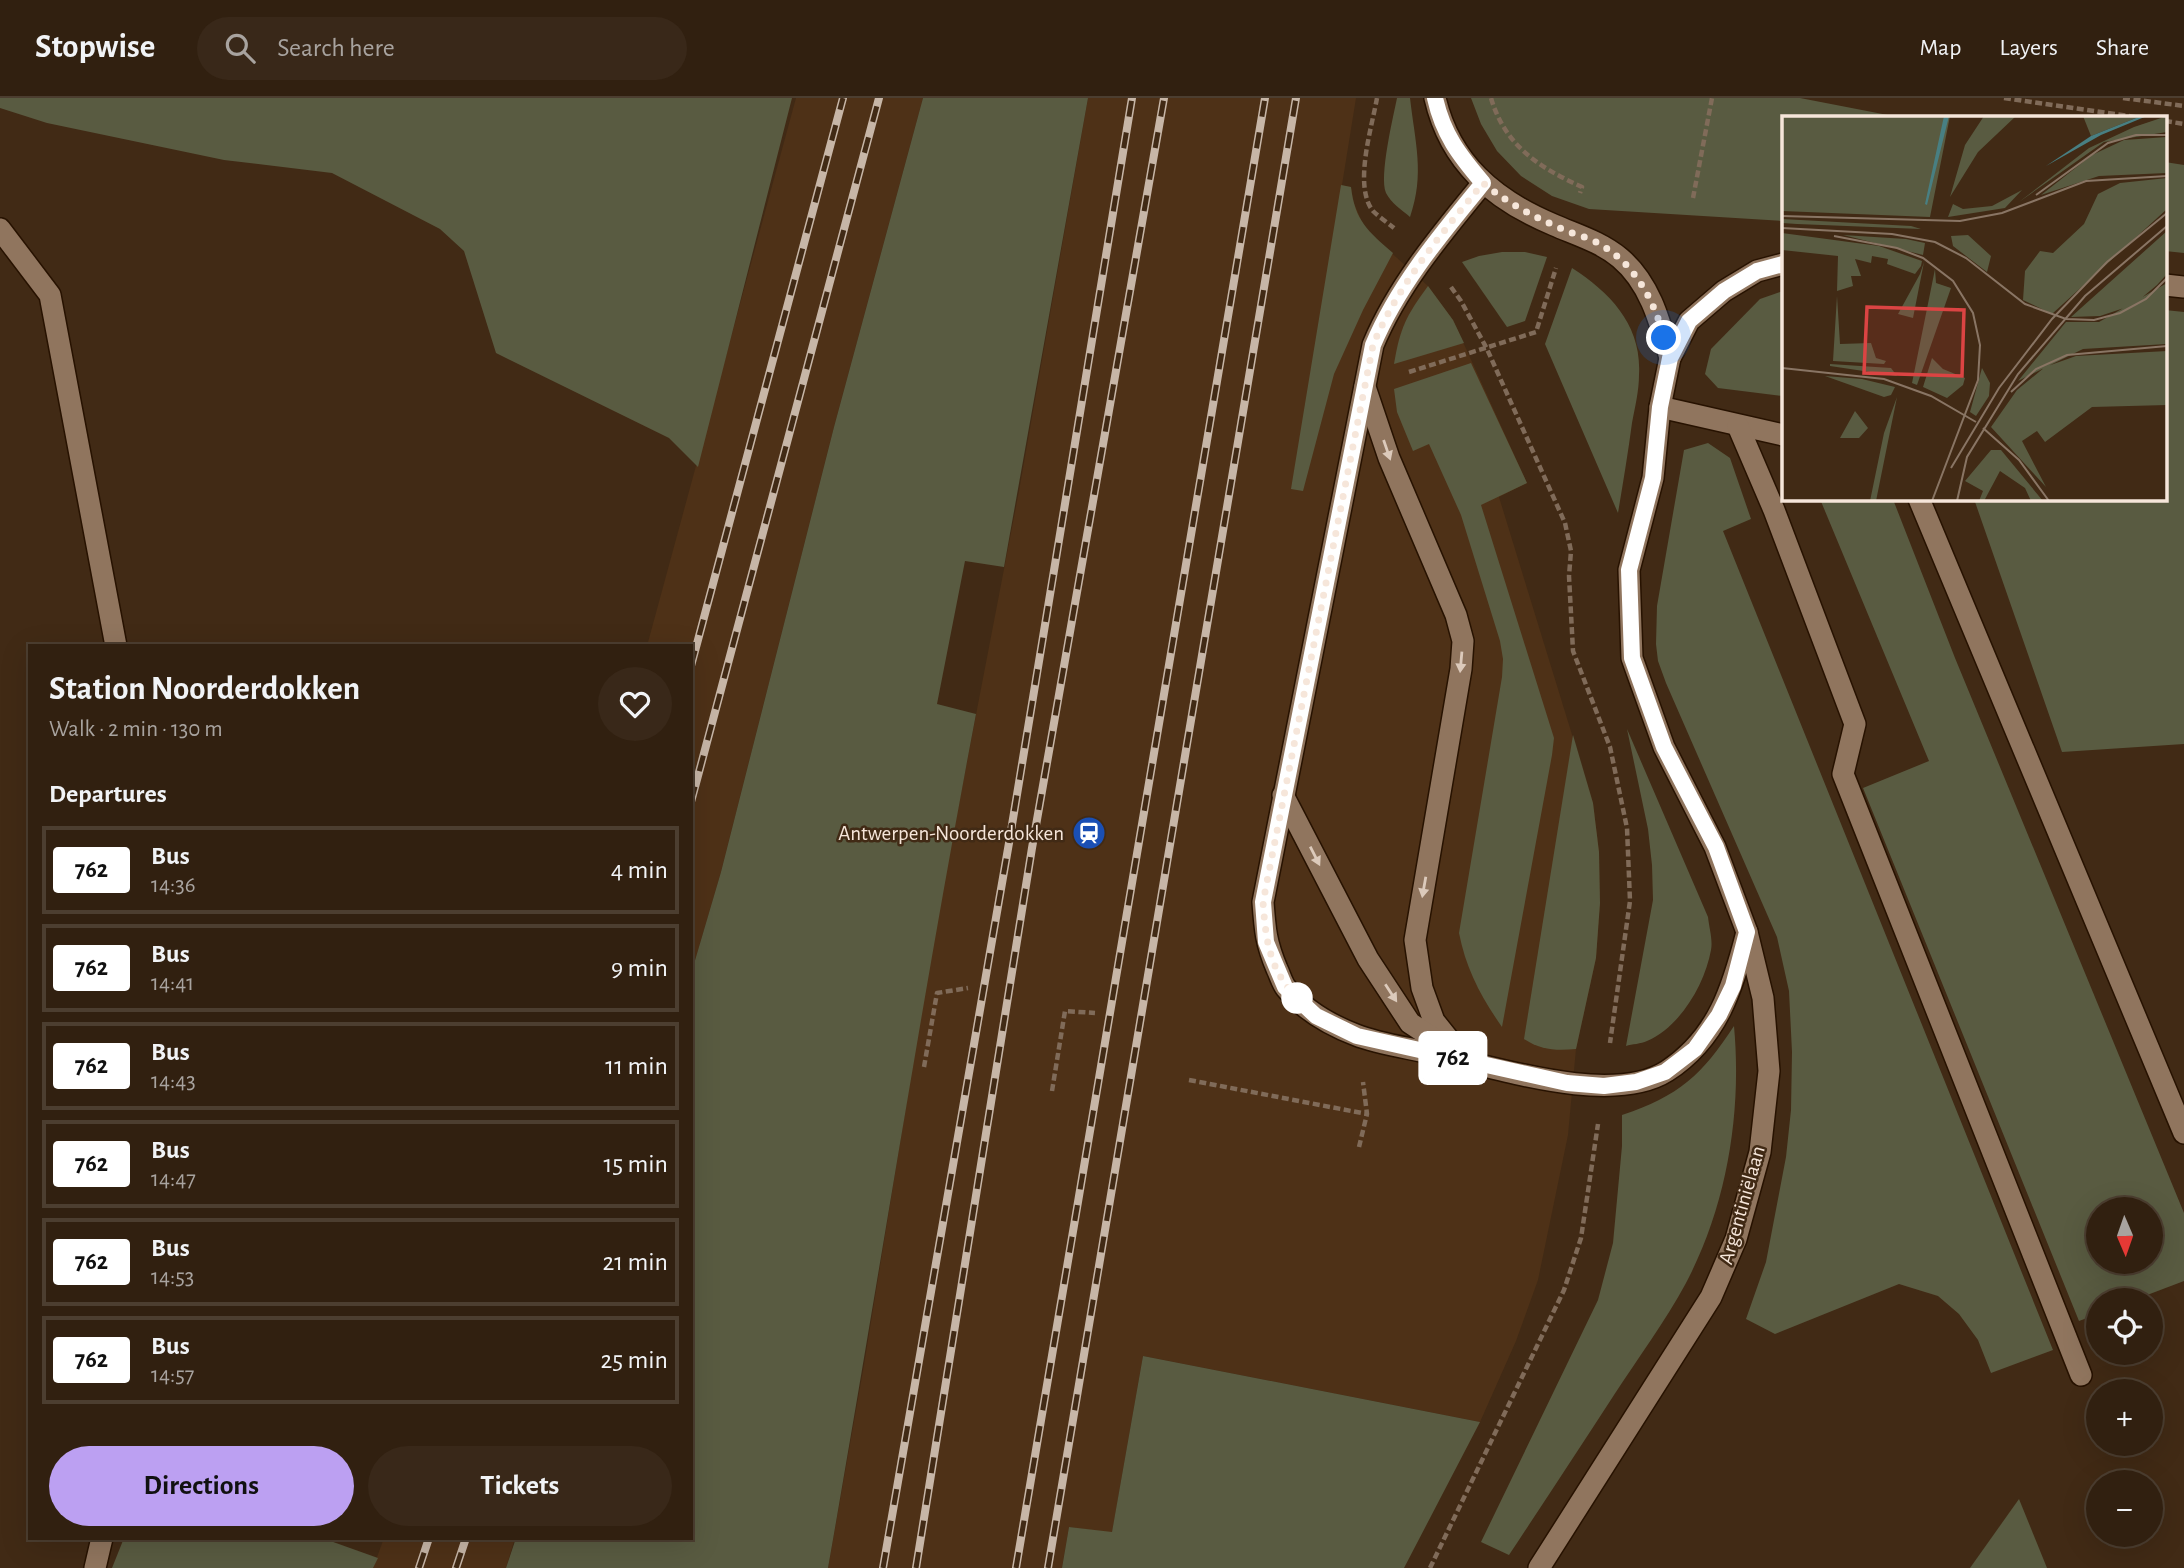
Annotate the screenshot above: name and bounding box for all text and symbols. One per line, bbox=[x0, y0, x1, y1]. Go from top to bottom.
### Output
search box bbox=[197, 17, 687, 80]
icon: search bbox=[221, 29, 259, 67]
text: Stopwise bbox=[35, 31, 155, 64]
text: Search here bbox=[277, 35, 395, 61]
text: Map bbox=[1919, 36, 1961, 60]
text: Layers bbox=[1999, 36, 2058, 60]
text: Share bbox=[2096, 36, 2149, 60]
inset map bbox=[1782, 116, 2166, 500]
your location bbox=[1646, 320, 1681, 355]
one-way arrow bbox=[1382, 440, 1393, 461]
one-way arrow bbox=[1455, 652, 1466, 674]
button: heart bbox=[598, 667, 672, 741]
text: Station Noorderdokken bbox=[49, 673, 360, 706]
text: Walk · 2 min · 130 m bbox=[49, 718, 223, 741]
text: Departures bbox=[49, 781, 167, 807]
station icon: Antwerpen-Noorderdokken bbox=[1070, 814, 1108, 852]
place label: Antwerpen-Noorderdokken bbox=[838, 823, 1064, 844]
text: Bus bbox=[151, 843, 190, 869]
one-way arrow bbox=[1309, 846, 1320, 866]
text: 4 min bbox=[611, 857, 668, 883]
text: 762 bbox=[75, 858, 108, 882]
text: 14:36 bbox=[151, 874, 196, 897]
one-way arrow bbox=[1418, 876, 1429, 898]
text: Bus bbox=[151, 941, 190, 967]
text: 9 min bbox=[611, 955, 668, 981]
text: 762 bbox=[75, 956, 108, 980]
text: 14:41 bbox=[151, 972, 194, 995]
unlabelled marker bbox=[1282, 983, 1312, 1013]
one-way arrow bbox=[1384, 984, 1398, 1002]
line badge: 762 bbox=[1413, 1035, 1493, 1081]
text: Bus bbox=[151, 1039, 190, 1065]
text: 762 bbox=[1436, 1046, 1470, 1070]
text: 11 min bbox=[605, 1053, 668, 1079]
text: 762 bbox=[75, 1054, 108, 1078]
text: 14:43 bbox=[151, 1070, 196, 1093]
text: Bus bbox=[151, 1137, 190, 1163]
street label: Argentiniëlaan bbox=[1715, 1143, 1769, 1267]
text: 15 min bbox=[603, 1151, 668, 1177]
text: 762 bbox=[75, 1152, 108, 1176]
text: 14:47 bbox=[151, 1168, 196, 1191]
north arrow bbox=[2086, 1197, 2163, 1274]
map controls bbox=[2086, 1197, 2163, 1547]
text: Bus bbox=[151, 1235, 190, 1261]
text: 21 min bbox=[602, 1249, 668, 1275]
text: 762 bbox=[75, 1250, 108, 1274]
text: 14:53 bbox=[151, 1266, 194, 1289]
button: locate bbox=[2086, 1288, 2163, 1365]
text: Bus bbox=[151, 1333, 190, 1359]
text: 25 min bbox=[601, 1347, 668, 1373]
text: 762 bbox=[75, 1348, 108, 1372]
text: 14:57 bbox=[151, 1364, 194, 1387]
button: + bbox=[2086, 1379, 2163, 1456]
button: Directions bbox=[49, 1446, 354, 1526]
button: Tickets bbox=[368, 1446, 672, 1526]
button: − bbox=[2086, 1470, 2163, 1547]

